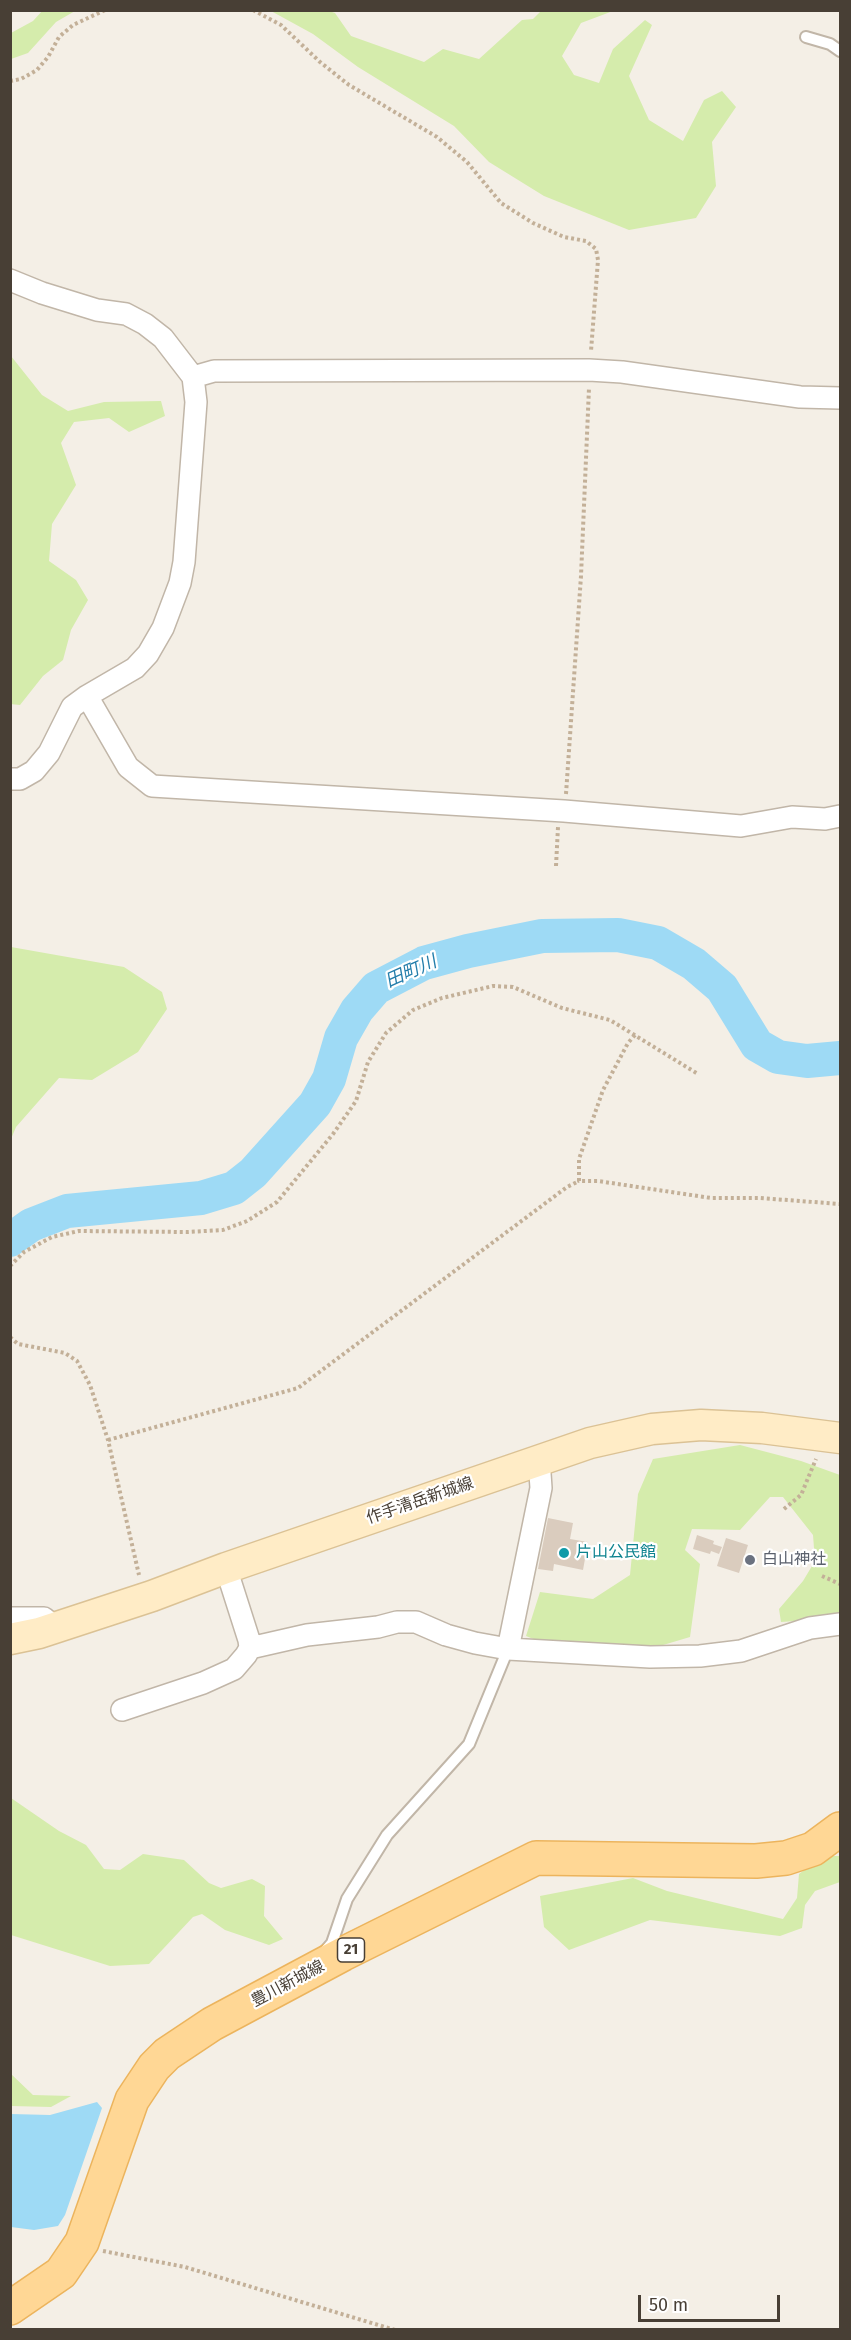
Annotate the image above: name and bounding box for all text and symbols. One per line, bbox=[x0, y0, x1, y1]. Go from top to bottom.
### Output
water label: 田町川 bbox=[382, 951, 440, 993]
street label: 作手清岳新城線 bbox=[364, 1474, 476, 1528]
place label: 片山公民館 bbox=[576, 1543, 656, 1563]
marker: 片山公民館 bbox=[557, 1546, 571, 1560]
place label: 白山神社 bbox=[762, 1550, 826, 1570]
marker: 白山神社 bbox=[743, 1553, 757, 1567]
road number: 21 bbox=[338, 1938, 364, 1962]
street label: 豊川新城線 bbox=[248, 1957, 328, 2011]
scale bar bbox=[641, 2283, 784, 2321]
text: 50 m bbox=[649, 2294, 688, 2316]

